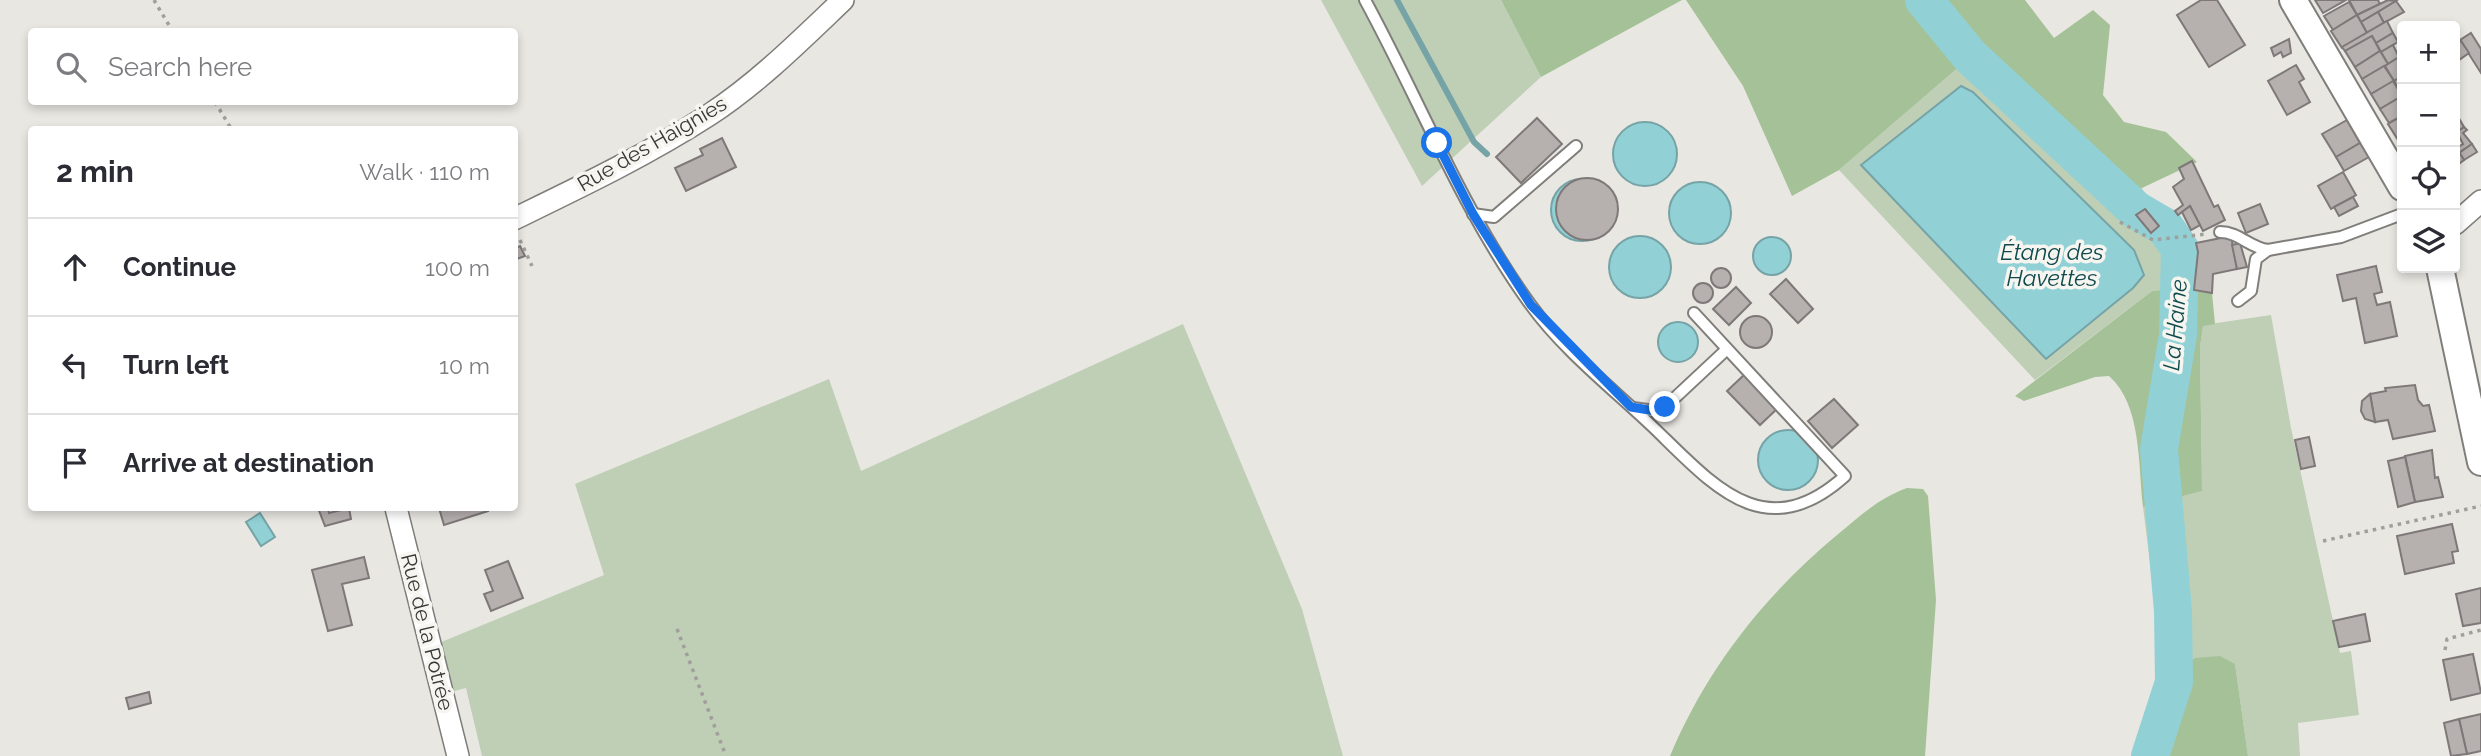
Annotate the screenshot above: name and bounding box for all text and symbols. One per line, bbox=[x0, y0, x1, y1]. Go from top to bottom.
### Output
map controls bbox=[2397, 21, 2460, 273]
button: + bbox=[2397, 21, 2460, 84]
search box bbox=[28, 28, 518, 105]
icon: search bbox=[52, 48, 90, 86]
text: Search here bbox=[108, 52, 252, 82]
button: − bbox=[2397, 84, 2460, 147]
street label: Rue des Haignies bbox=[573, 91, 731, 196]
route start bbox=[1421, 127, 1452, 158]
button: locate bbox=[2397, 147, 2460, 210]
text: 2 min bbox=[56, 154, 134, 189]
text: Walk · 110 m bbox=[359, 158, 490, 185]
button: layers bbox=[2397, 210, 2460, 273]
water label: Étang des Havettes bbox=[2000, 238, 2104, 291]
icon: ahead bbox=[56, 248, 94, 286]
text: Continue bbox=[123, 252, 236, 282]
text: 100 m bbox=[425, 254, 490, 281]
water label: La Haine bbox=[2157, 278, 2192, 372]
icon: left bbox=[56, 346, 94, 384]
text: Turn left bbox=[123, 350, 229, 380]
text: 10 m bbox=[439, 352, 490, 379]
route end bbox=[1649, 391, 1680, 422]
icon: arrive bbox=[56, 444, 94, 482]
text: Arrive at destination bbox=[123, 448, 374, 478]
street label: Rue de la Potrée bbox=[396, 551, 459, 713]

